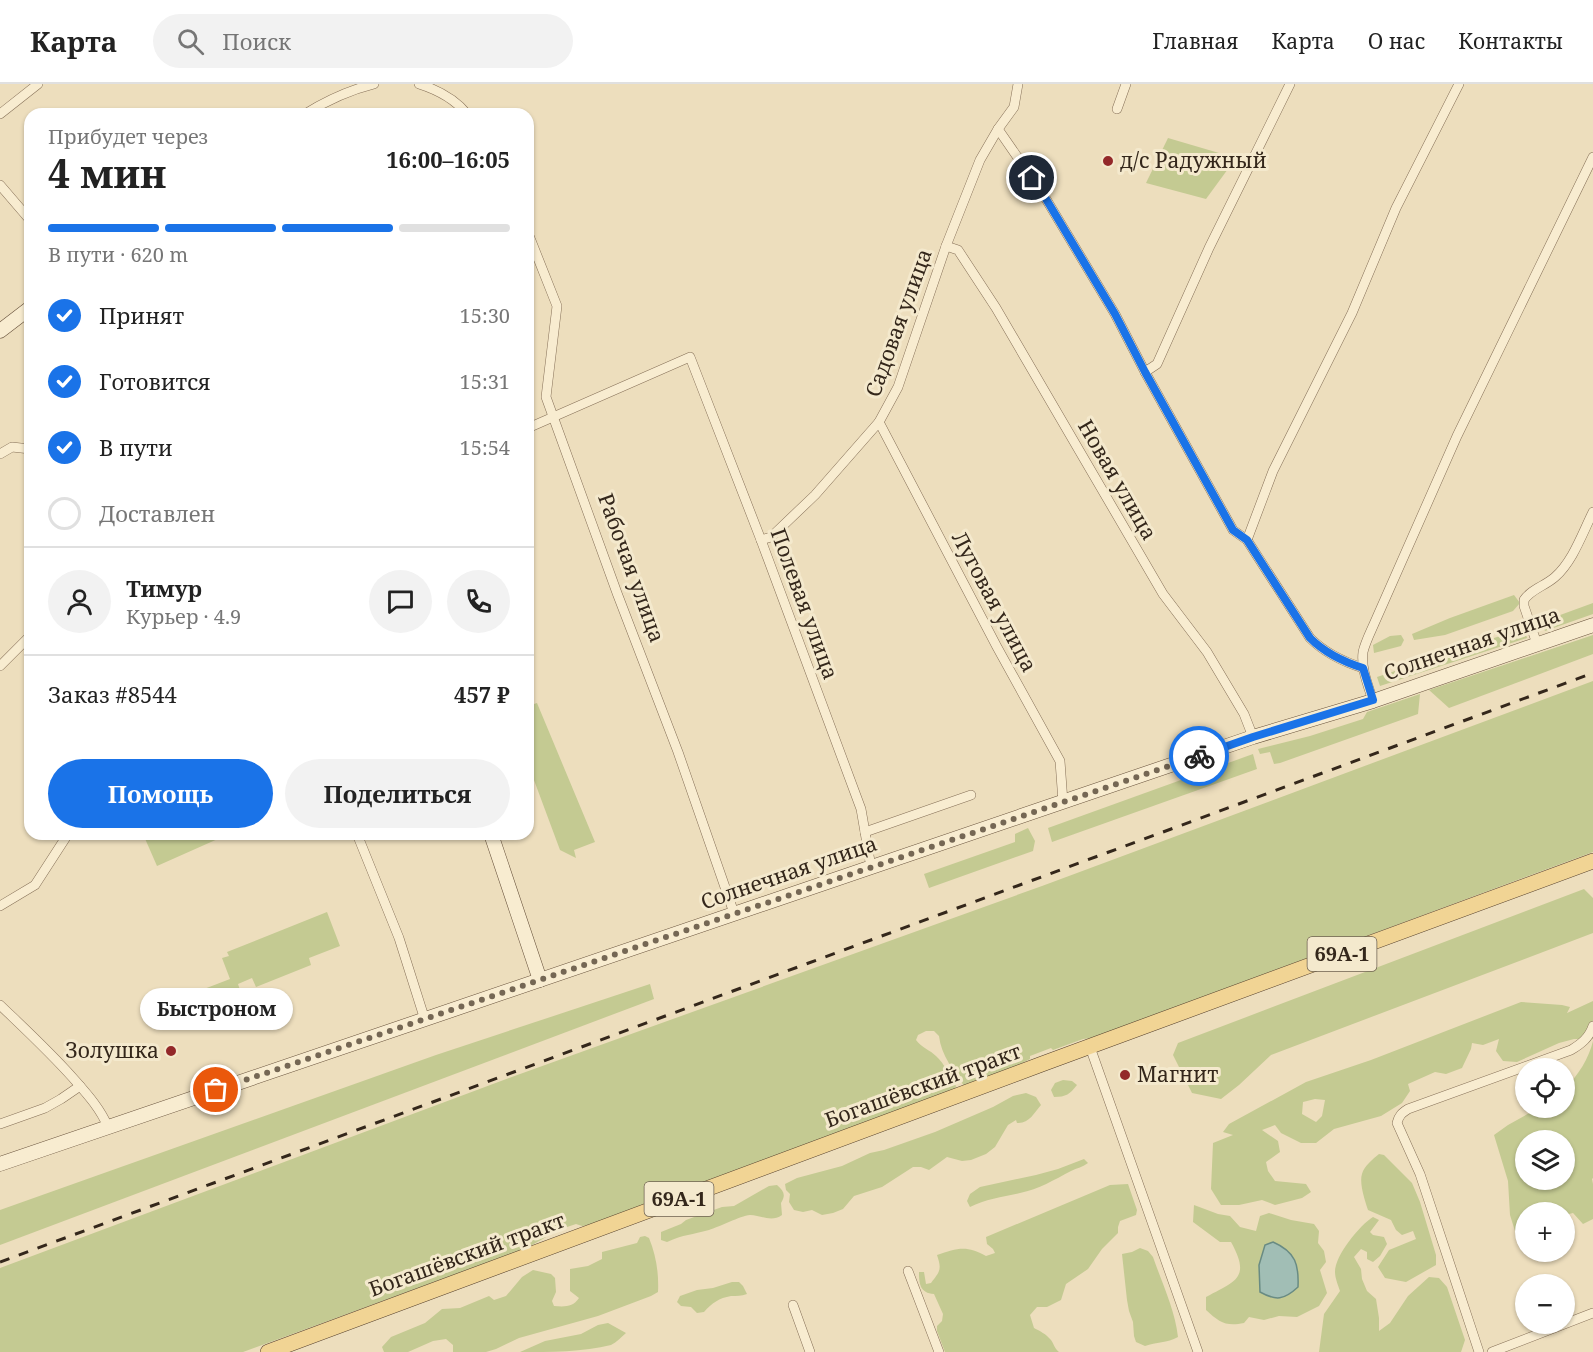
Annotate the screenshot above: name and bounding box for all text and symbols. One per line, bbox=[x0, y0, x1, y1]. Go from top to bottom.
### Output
search box bbox=[153, 14, 573, 68]
text: Карта bbox=[30, 22, 117, 60]
icon: search bbox=[174, 25, 207, 58]
text: Поиск bbox=[222, 26, 291, 56]
text: Главная bbox=[1152, 27, 1239, 55]
text: Карта bbox=[1272, 27, 1335, 55]
text: О нас bbox=[1368, 27, 1425, 55]
text: Контакты bbox=[1458, 27, 1563, 55]
text: Прибудет через bbox=[48, 123, 208, 150]
text: 16:00–16:05 bbox=[386, 144, 510, 174]
text: 4 мин bbox=[48, 146, 166, 199]
place label: д/с Радужный bbox=[1120, 146, 1267, 174]
pin bbox=[1006, 152, 1057, 203]
marker: д/с Радужный bbox=[1101, 154, 1115, 168]
icon: home bbox=[1015, 161, 1048, 194]
text: В пути · 620 m bbox=[48, 241, 188, 268]
street label: Садовая улица bbox=[858, 245, 938, 401]
icon: check bbox=[48, 299, 81, 332]
text: Принят bbox=[99, 300, 184, 330]
text: 15:30 bbox=[460, 302, 510, 329]
icon: check bbox=[48, 365, 81, 398]
text: Готовится bbox=[99, 366, 211, 396]
text: 15:31 bbox=[460, 368, 510, 395]
street label: Новая улица bbox=[1072, 414, 1164, 545]
icon: check bbox=[48, 431, 81, 464]
text: В пути bbox=[99, 432, 173, 462]
text: 15:54 bbox=[460, 434, 510, 461]
street label: Рабочая улица bbox=[592, 489, 672, 646]
text: Доставлен bbox=[99, 498, 215, 528]
street label: Полевая улица bbox=[765, 524, 845, 683]
street label: Луговая улица bbox=[946, 526, 1044, 677]
button: person bbox=[48, 570, 111, 633]
button: chat bbox=[369, 570, 432, 633]
button: phone bbox=[447, 570, 510, 633]
text: Тимур bbox=[126, 573, 202, 603]
street label: Солнечная улица bbox=[1380, 600, 1564, 686]
text: Курьер · 4.9 bbox=[126, 603, 241, 630]
text: Заказ #8544 bbox=[48, 679, 177, 709]
text: 457 ₽ bbox=[454, 679, 510, 709]
courier bbox=[1169, 726, 1229, 786]
icon: bike bbox=[1183, 740, 1216, 773]
button: Помощь bbox=[48, 759, 273, 828]
button: Поделиться bbox=[285, 759, 510, 828]
street label: Солнечная улица bbox=[697, 829, 881, 915]
road number: 69А-1 bbox=[1308, 937, 1376, 971]
callout: Быстроном bbox=[140, 988, 292, 1030]
text: Быстроном bbox=[157, 995, 276, 1022]
place label: Золушка bbox=[65, 1036, 159, 1064]
street label: Богашёвский тракт bbox=[821, 1037, 1024, 1134]
marker: Золушка bbox=[164, 1044, 178, 1058]
map controls bbox=[1515, 1058, 1575, 1334]
button: locate bbox=[1515, 1058, 1575, 1118]
place label: Магнит bbox=[1137, 1060, 1218, 1088]
pin bbox=[190, 1064, 241, 1115]
marker: Магнит bbox=[1118, 1068, 1132, 1082]
icon: bag bbox=[199, 1073, 232, 1106]
button: layers bbox=[1515, 1130, 1575, 1190]
road number: 69А-1 bbox=[644, 1182, 714, 1216]
button: + bbox=[1515, 1202, 1575, 1262]
street label: Богашёвский тракт bbox=[365, 1206, 568, 1303]
button: − bbox=[1515, 1274, 1575, 1334]

